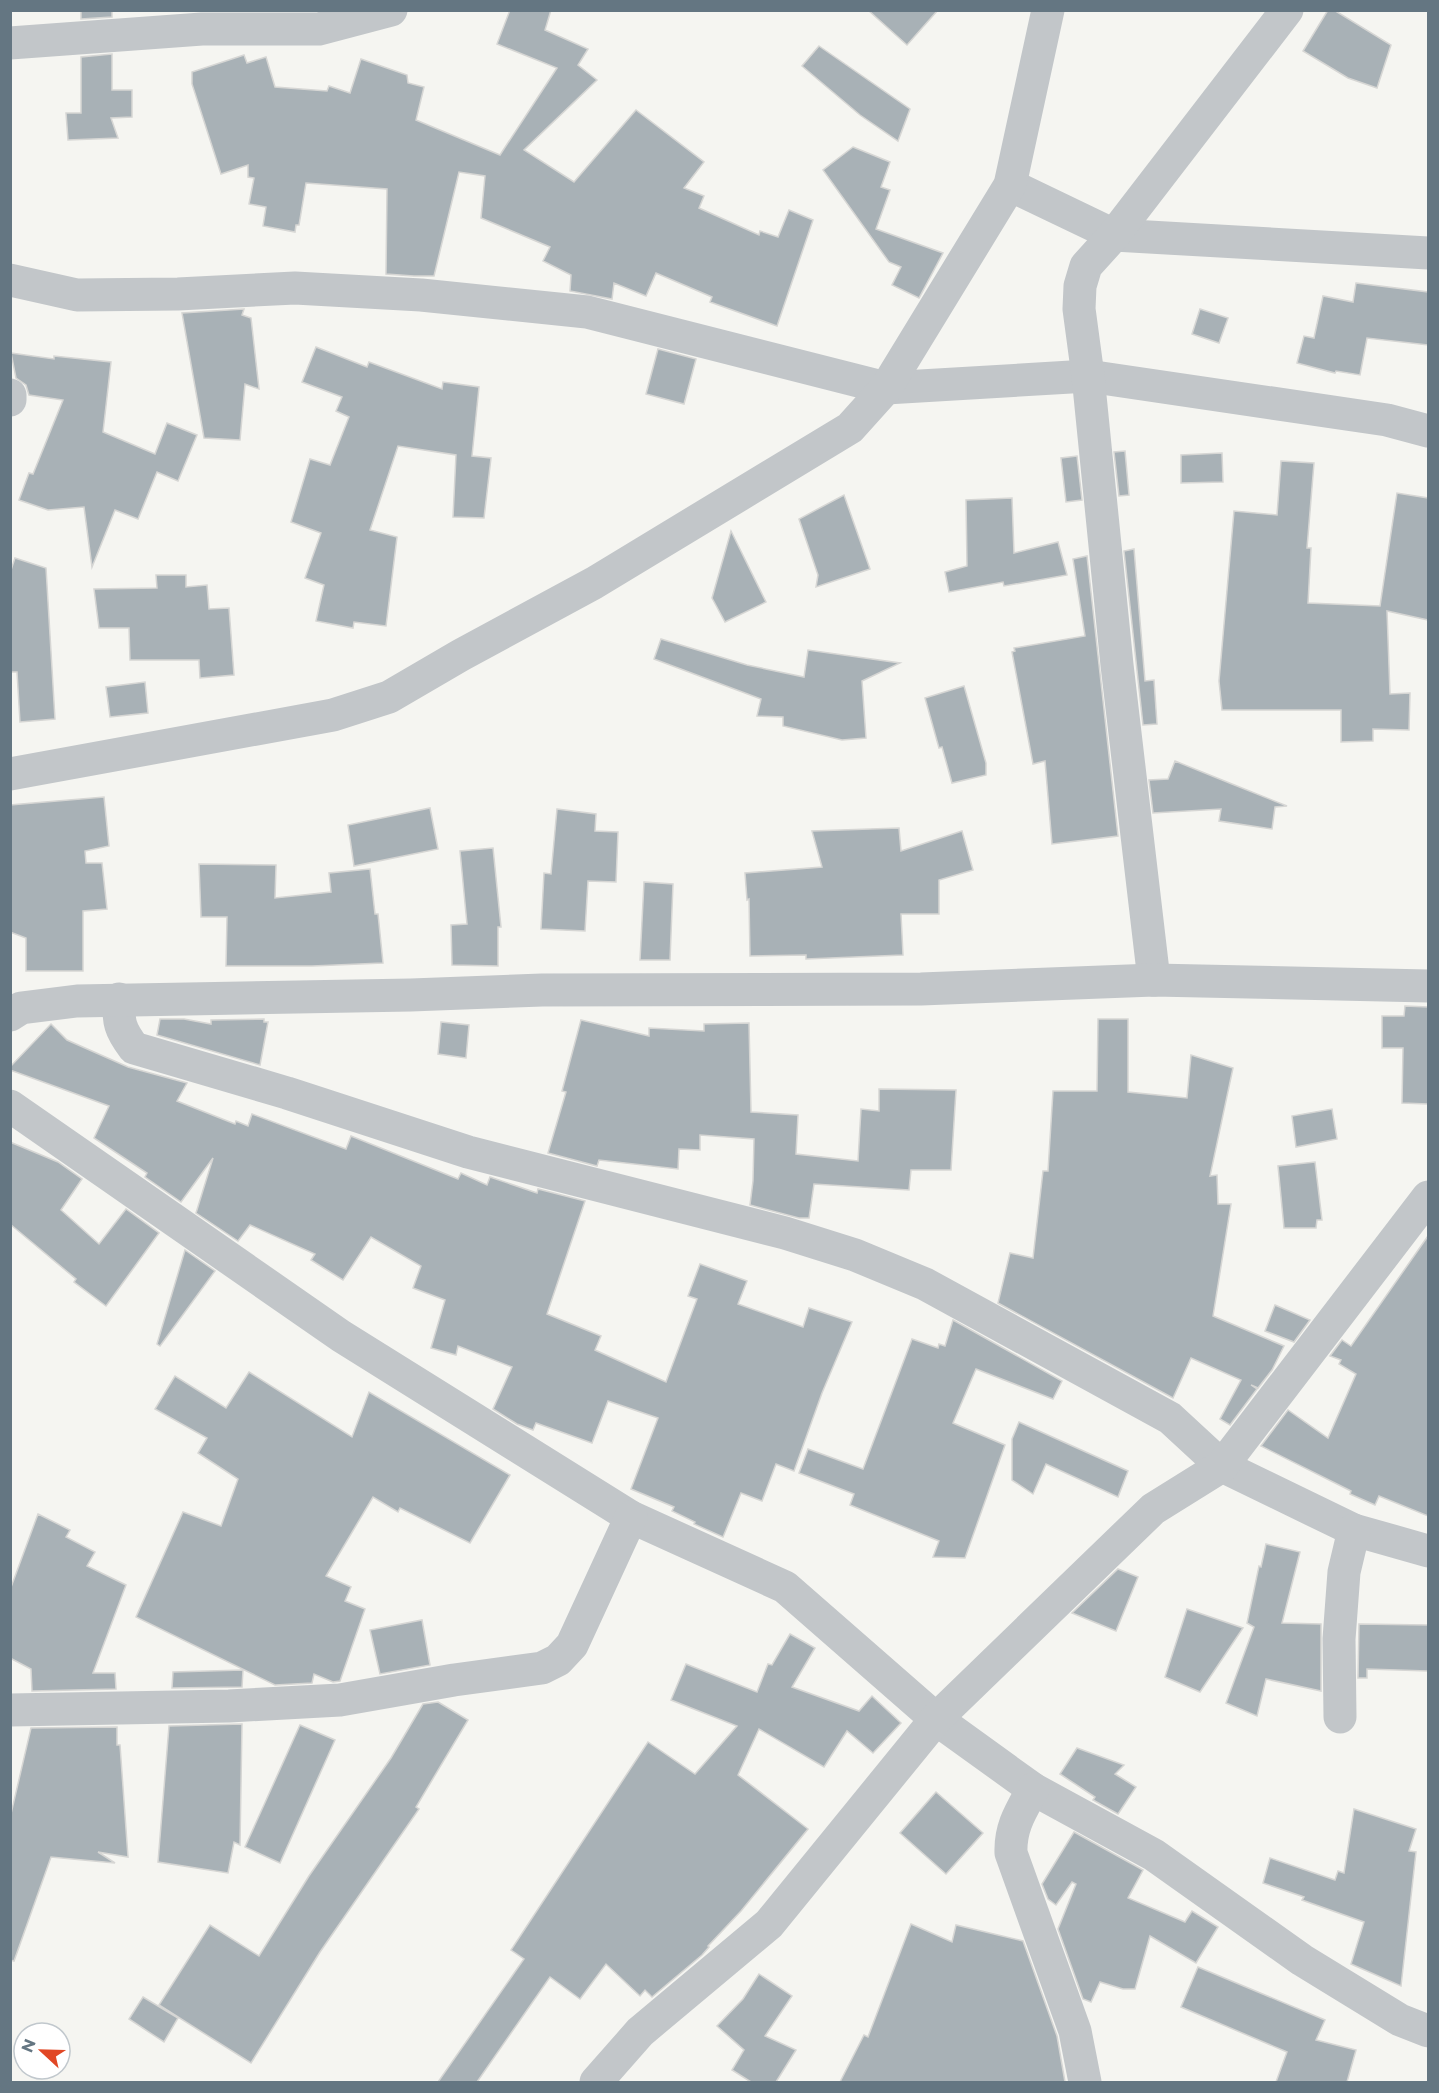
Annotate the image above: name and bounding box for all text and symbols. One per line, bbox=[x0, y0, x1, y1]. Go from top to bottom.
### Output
north arrow bbox=[12, 2021, 72, 2081]
text: N bbox=[17, 2036, 40, 2055]

